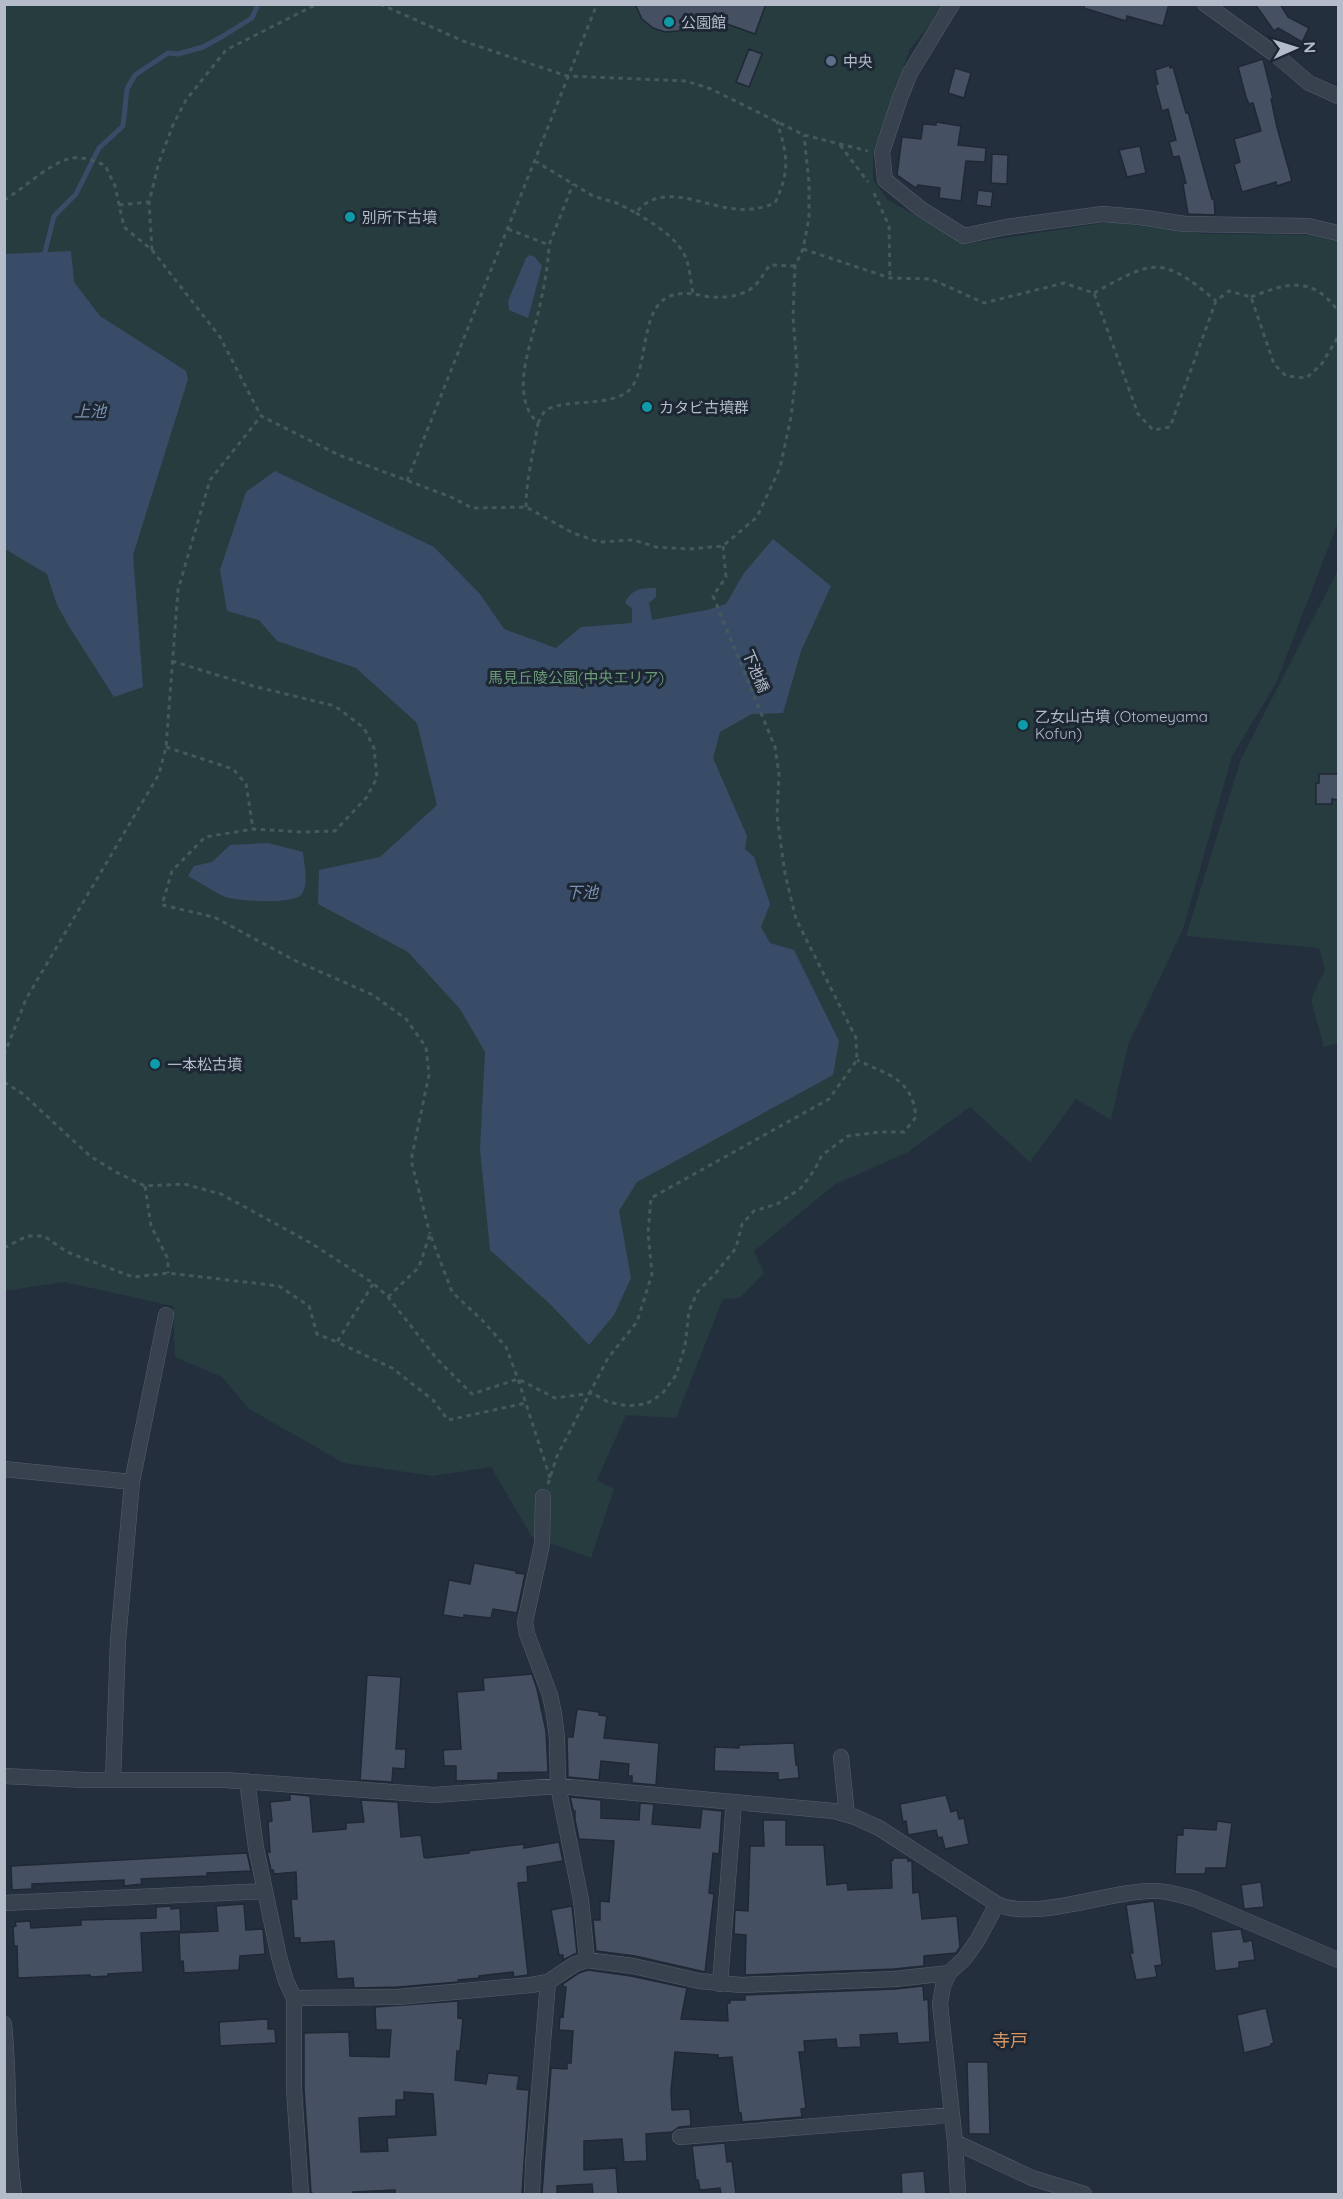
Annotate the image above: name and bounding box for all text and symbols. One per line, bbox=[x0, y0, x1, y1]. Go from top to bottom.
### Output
place label: 公園館 bbox=[681, 13, 726, 32]
marker: 公園館 bbox=[662, 15, 676, 29]
north arrow bbox=[1265, 18, 1325, 78]
text: N bbox=[1300, 41, 1320, 54]
place label: 中央 bbox=[843, 52, 873, 71]
marker: 中央 bbox=[824, 54, 838, 68]
place label: 別所下古墳 bbox=[362, 208, 437, 227]
marker: 別所下古墳 bbox=[343, 210, 357, 224]
place label: カタビ古墳群 bbox=[659, 398, 749, 417]
marker: カタビ古墳群 bbox=[640, 400, 654, 414]
water label: 上池 bbox=[74, 401, 108, 421]
street label: 下池橋 bbox=[738, 647, 774, 695]
park label: 馬見丘陵公園(中央エリア) bbox=[488, 668, 664, 687]
place label: 乙女山古墳 (Otomeyama Kofun) bbox=[1035, 707, 1208, 743]
marker: 乙女山古墳 (Otomeyama Kofun) bbox=[1016, 718, 1030, 732]
water label: 下池 bbox=[566, 882, 600, 902]
place label: 一本松古墳 bbox=[167, 1055, 242, 1074]
marker: 一本松古墳 bbox=[148, 1057, 162, 1071]
district label: 寺戸 bbox=[992, 2029, 1028, 2052]

